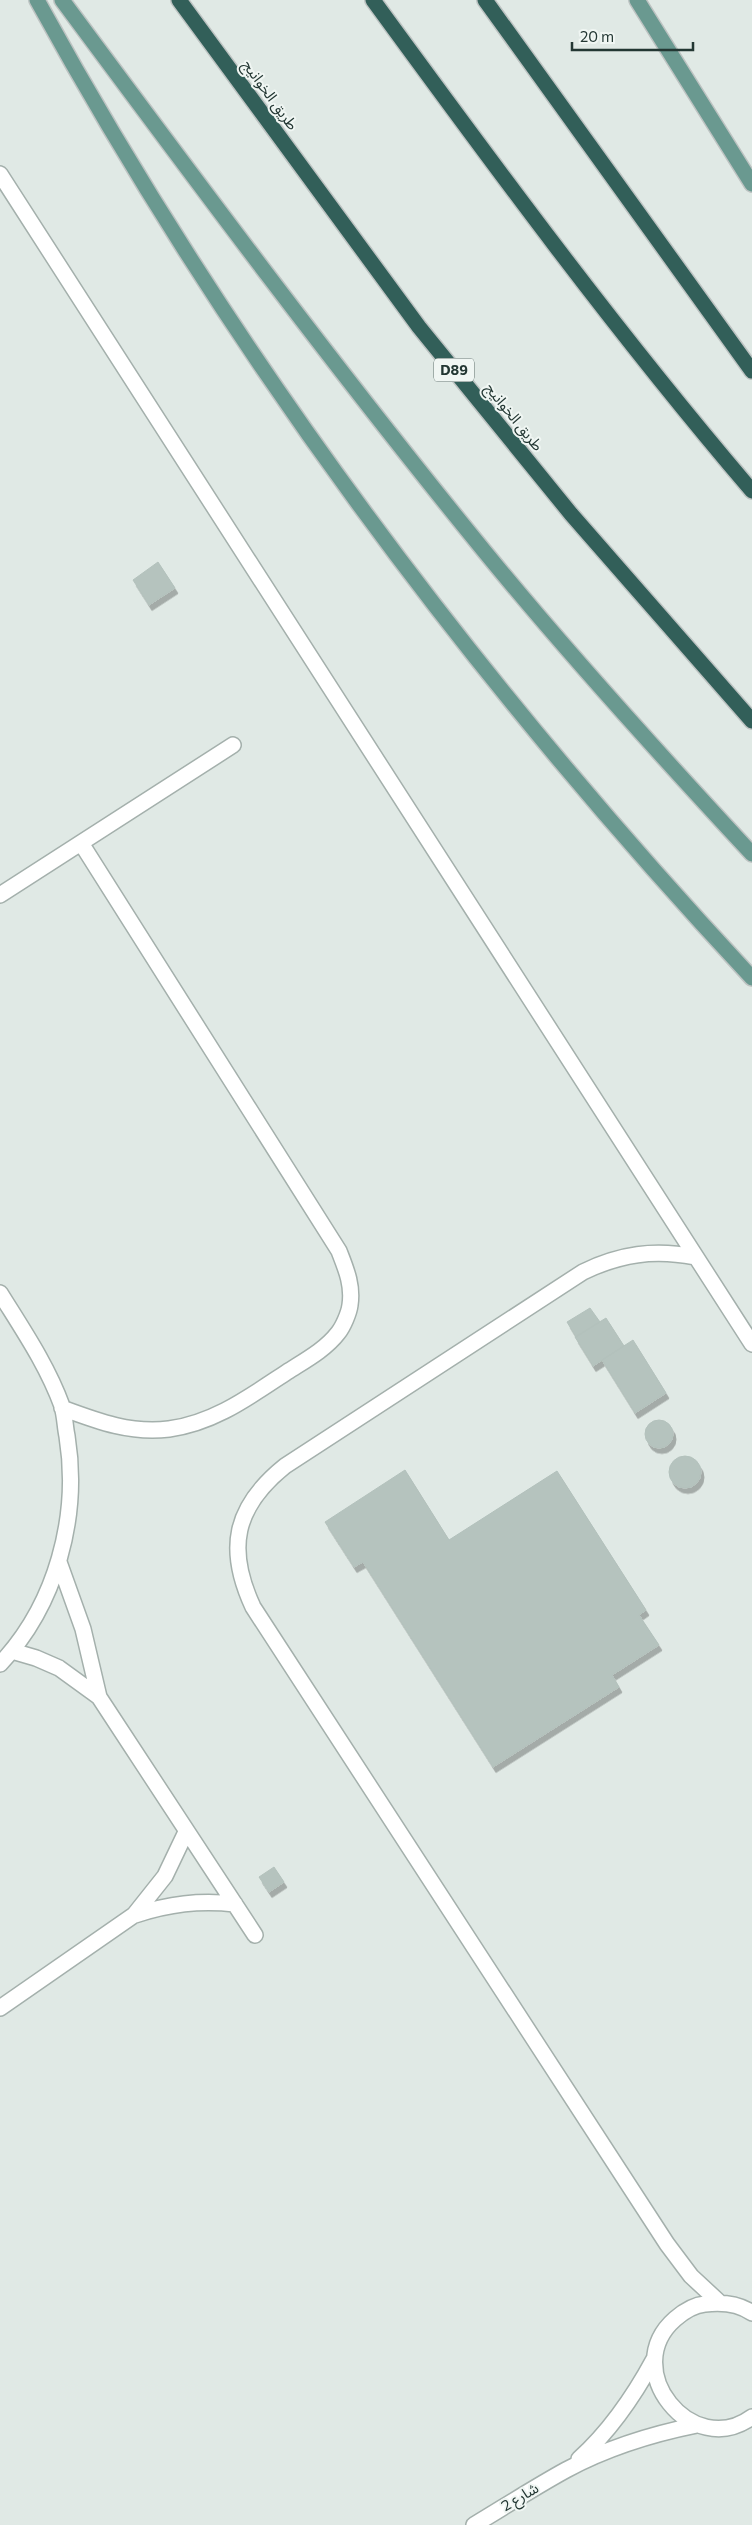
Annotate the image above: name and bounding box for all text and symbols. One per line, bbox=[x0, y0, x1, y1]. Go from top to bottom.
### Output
scale bar bbox=[572, 20, 693, 52]
text: 20 m bbox=[580, 27, 614, 45]
street label: طريق الخوانيج bbox=[236, 56, 302, 135]
road number: D89 bbox=[434, 358, 474, 382]
street label: طريق الخوانيج bbox=[479, 379, 548, 456]
street label: شارع 2 bbox=[498, 2478, 544, 2518]

